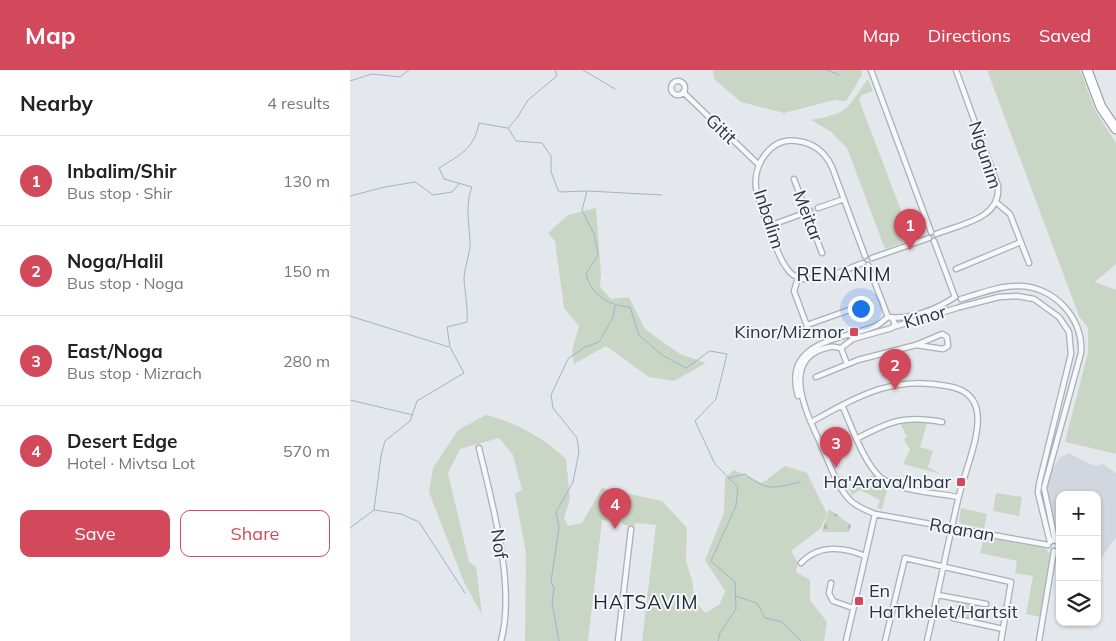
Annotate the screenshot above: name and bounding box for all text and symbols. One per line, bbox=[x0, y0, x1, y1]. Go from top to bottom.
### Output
text: Map bbox=[25, 20, 76, 50]
text: Map bbox=[863, 24, 900, 47]
text: Directions bbox=[928, 24, 1011, 47]
text: Saved bbox=[1039, 24, 1091, 47]
text: Nearby bbox=[20, 90, 93, 116]
text: 4 results bbox=[267, 93, 330, 113]
street label: Gitit bbox=[701, 108, 742, 149]
street label: Nigunim bbox=[964, 118, 1007, 192]
text: Inbalim/Shir bbox=[67, 159, 177, 183]
text: 1 bbox=[31, 171, 41, 191]
text: 130 m bbox=[283, 171, 330, 191]
text: Bus stop · Shir bbox=[67, 183, 172, 203]
street label: Inbalim bbox=[749, 186, 790, 251]
street label: Meitar bbox=[788, 187, 829, 245]
pin: 1 bbox=[894, 209, 926, 250]
text: Noga/Halil bbox=[67, 249, 164, 273]
text: 2 bbox=[31, 261, 41, 281]
text: 150 m bbox=[283, 261, 330, 281]
district label: RENANIM bbox=[797, 262, 891, 286]
text: Bus stop · Noga bbox=[67, 273, 184, 293]
your location bbox=[848, 296, 874, 322]
street label: Kinor bbox=[901, 299, 949, 334]
place label: Kinor/Mizmor bbox=[734, 320, 844, 343]
marker: Kinor/Mizmor bbox=[848, 326, 860, 338]
text: East/Noga bbox=[67, 339, 163, 363]
pin: 2 bbox=[879, 349, 911, 390]
text: 3 bbox=[31, 351, 41, 371]
text: 280 m bbox=[283, 351, 330, 371]
text: Bus stop · Mizrach bbox=[67, 363, 202, 383]
pin: 3 bbox=[820, 427, 852, 468]
text: Desert Edge bbox=[67, 429, 178, 453]
text: 4 bbox=[31, 441, 41, 461]
text: 570 m bbox=[283, 441, 330, 461]
text: Hotel · Mivtsa Lot bbox=[67, 453, 195, 473]
place label: Ha'Arava/Inbar bbox=[823, 470, 951, 493]
marker: Ha'Arava/Inbar bbox=[955, 476, 967, 488]
pin: 4 bbox=[599, 488, 631, 529]
map controls bbox=[1056, 491, 1101, 626]
button: + bbox=[1056, 491, 1101, 536]
button: Save bbox=[20, 510, 170, 557]
button: Share bbox=[180, 510, 330, 557]
street label: Raanan bbox=[928, 512, 997, 547]
street label: Nof bbox=[486, 528, 513, 561]
button: − bbox=[1056, 536, 1101, 581]
place label: En HaTkhelet/Hartsit bbox=[869, 579, 1018, 623]
button: layers bbox=[1056, 581, 1101, 626]
district label: HATSAVIM bbox=[593, 590, 699, 614]
marker: En HaTkhelet/Hartsit bbox=[853, 595, 865, 607]

